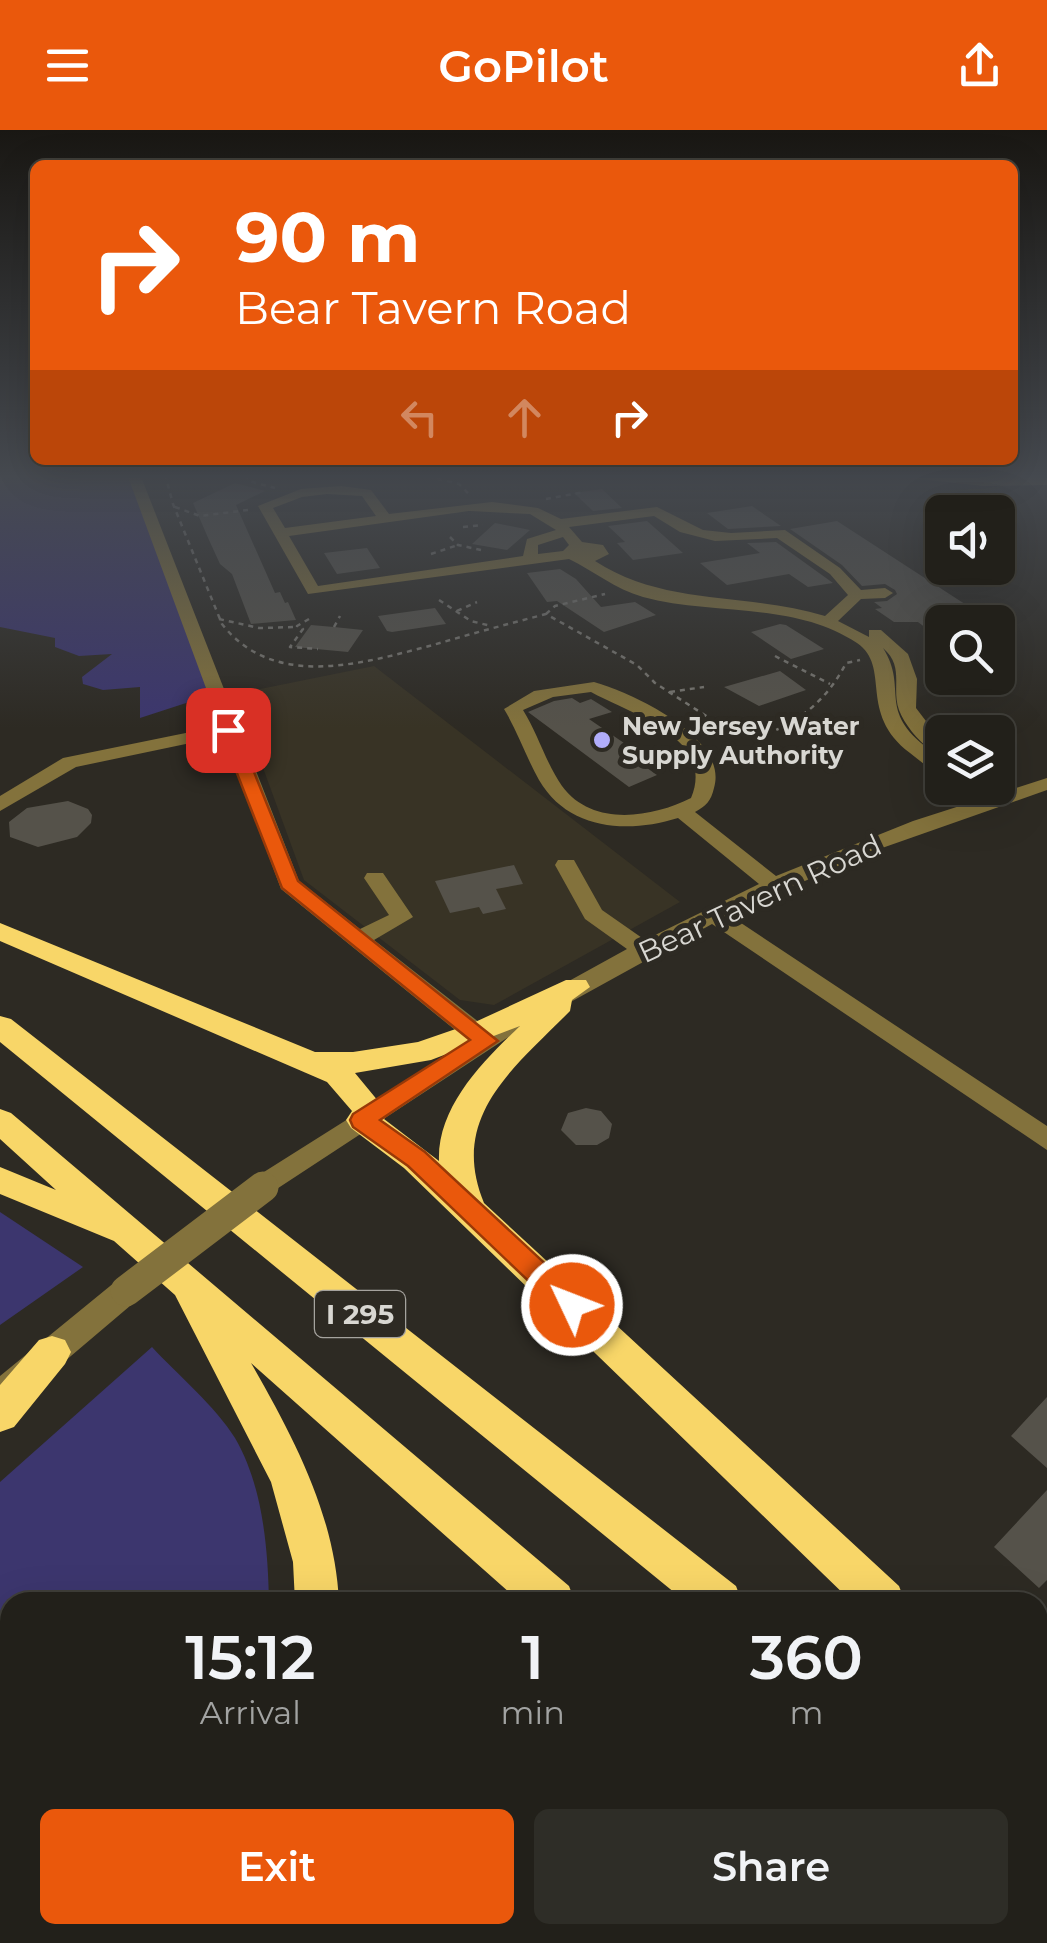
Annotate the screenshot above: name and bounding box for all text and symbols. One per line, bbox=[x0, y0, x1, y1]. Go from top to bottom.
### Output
icon: menu bbox=[40, 38, 95, 93]
text: GoPilot bbox=[438, 38, 609, 93]
icon: share bbox=[952, 38, 1007, 93]
text: 90 m bbox=[235, 194, 420, 280]
icon: right bbox=[70, 200, 200, 330]
text: Bear Tavern Road bbox=[235, 280, 631, 335]
icon: left bbox=[392, 390, 447, 445]
icon: ahead bbox=[497, 390, 552, 445]
icon: right bbox=[602, 390, 657, 445]
map controls bbox=[925, 495, 1015, 805]
button: sound bbox=[925, 495, 1015, 585]
button: search bbox=[925, 605, 1015, 695]
pin bbox=[186, 688, 271, 773]
icon: arrive bbox=[201, 703, 256, 758]
place label: New Jersey Water Supply Authority bbox=[622, 711, 860, 770]
button: layers bbox=[925, 715, 1015, 805]
marker: New Jersey Water Supply Authority bbox=[591, 729, 613, 751]
street label: Bear Tavern Road bbox=[632, 826, 887, 971]
position arrow bbox=[520, 1253, 624, 1357]
road number: I 295 bbox=[315, 1291, 405, 1337]
text: 15:12 bbox=[185, 1621, 315, 1694]
text: 1 bbox=[521, 1621, 544, 1694]
text: 360 bbox=[750, 1621, 863, 1694]
text: Arrival bbox=[200, 1693, 301, 1732]
text: min bbox=[501, 1693, 565, 1732]
text: m bbox=[789, 1693, 823, 1732]
button: Exit bbox=[40, 1809, 514, 1924]
button: Share bbox=[534, 1809, 1008, 1924]

